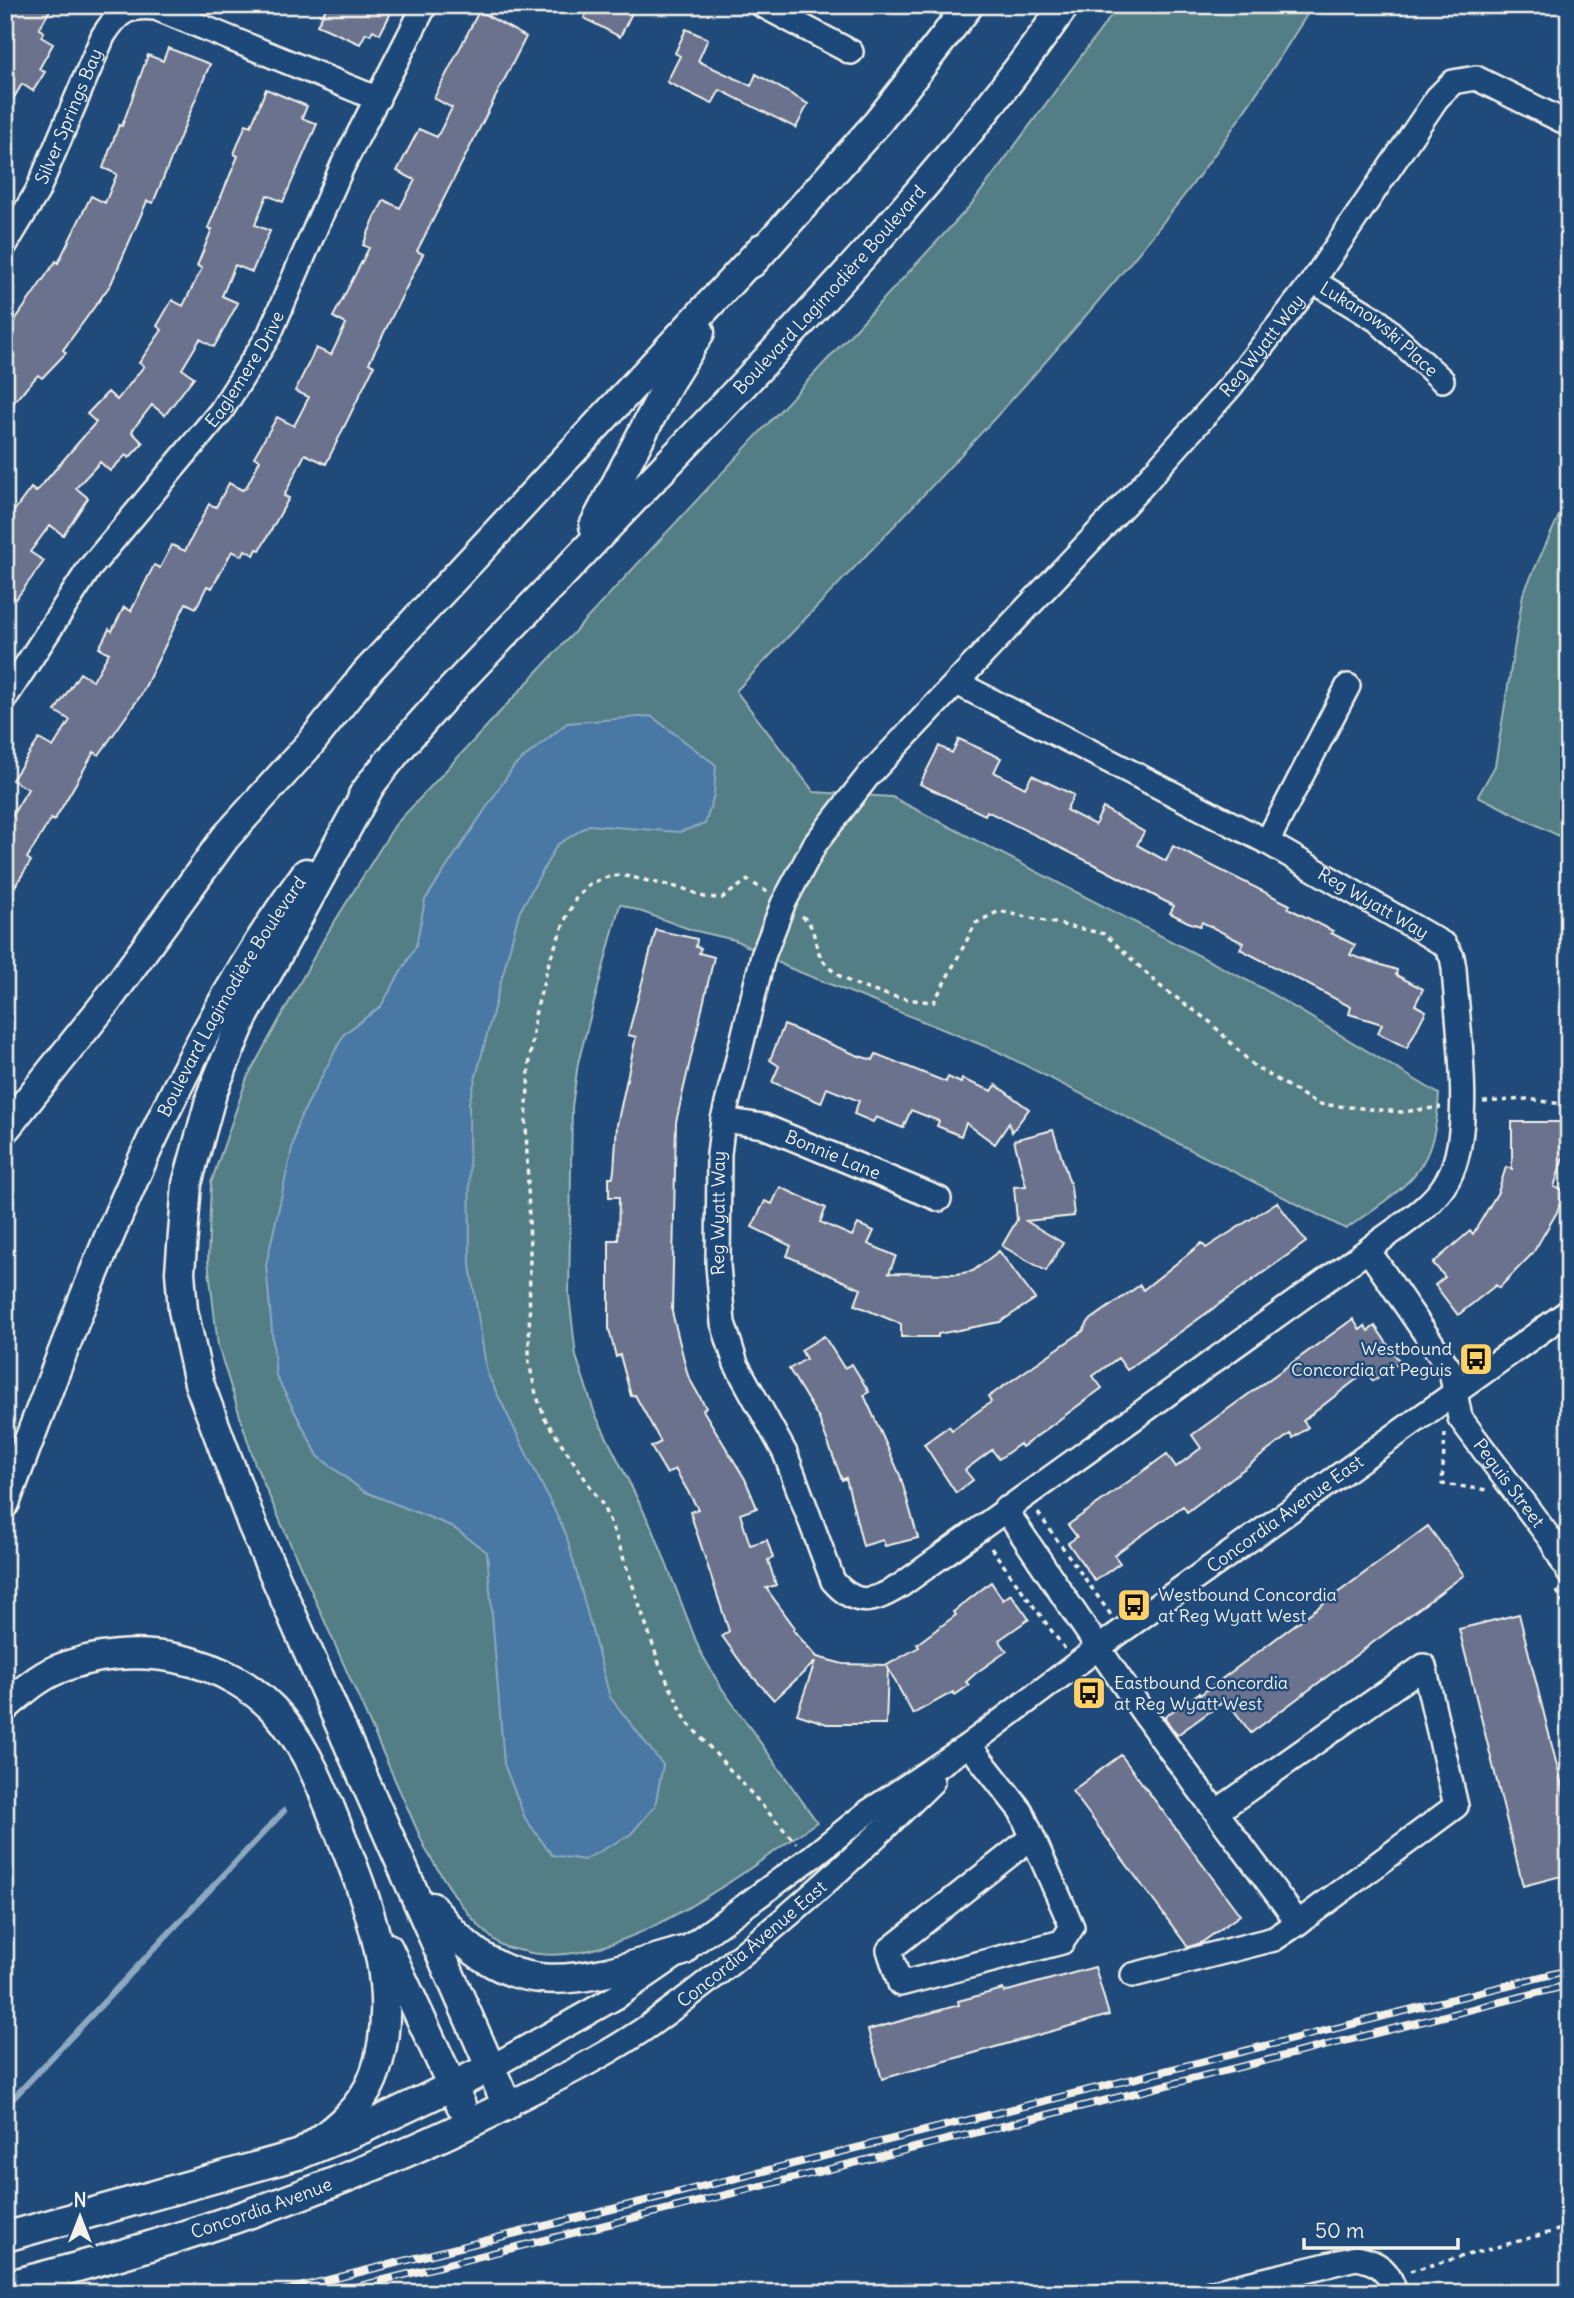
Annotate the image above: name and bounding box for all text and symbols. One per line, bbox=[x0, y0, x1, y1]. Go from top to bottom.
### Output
street label: Silver Springs Bay bbox=[30, 45, 107, 188]
street label: Boulevard Lagimodière Boulevard bbox=[728, 180, 931, 399]
street label: Lukanowski Place bbox=[1316, 276, 1443, 382]
street label: Reg Wyatt Way bbox=[1215, 289, 1309, 402]
street label: Eaglemere Drive bbox=[200, 307, 289, 432]
street label: Reg Wyatt Way bbox=[1314, 862, 1433, 944]
street label: Boulevard Lagimodière Boulevard bbox=[152, 871, 311, 1121]
street label: Bonnie Lane bbox=[782, 1125, 884, 1184]
street label: Reg Wyatt Way bbox=[706, 1151, 730, 1276]
place label: Westbound Concordia at Peguis bbox=[1291, 1337, 1452, 1381]
bus stop icon: Westbound Concordia at Peguis bbox=[1457, 1340, 1495, 1378]
street label: Peguis Street bbox=[1468, 1434, 1550, 1532]
street label: Concordia Avenue East bbox=[1202, 1450, 1368, 1578]
place label: Westbound Concordia at Reg Wyatt West bbox=[1158, 1583, 1337, 1627]
bus stop icon: Westbound Concordia at Reg Wyatt West bbox=[1115, 1586, 1153, 1624]
place label: Eastbound Concordia at Reg Wyatt West bbox=[1114, 1671, 1288, 1715]
bus stop icon: Eastbound Concordia at Reg Wyatt West bbox=[1070, 1674, 1108, 1712]
street label: Concordia Avenue East bbox=[672, 1875, 831, 2012]
street label: Concordia Avenue bbox=[188, 2172, 335, 2243]
north arrow bbox=[46, 2182, 116, 2252]
text: N bbox=[73, 2188, 87, 2212]
scale bar bbox=[1304, 2207, 1458, 2251]
text: 50 m bbox=[1315, 2217, 1364, 2244]

